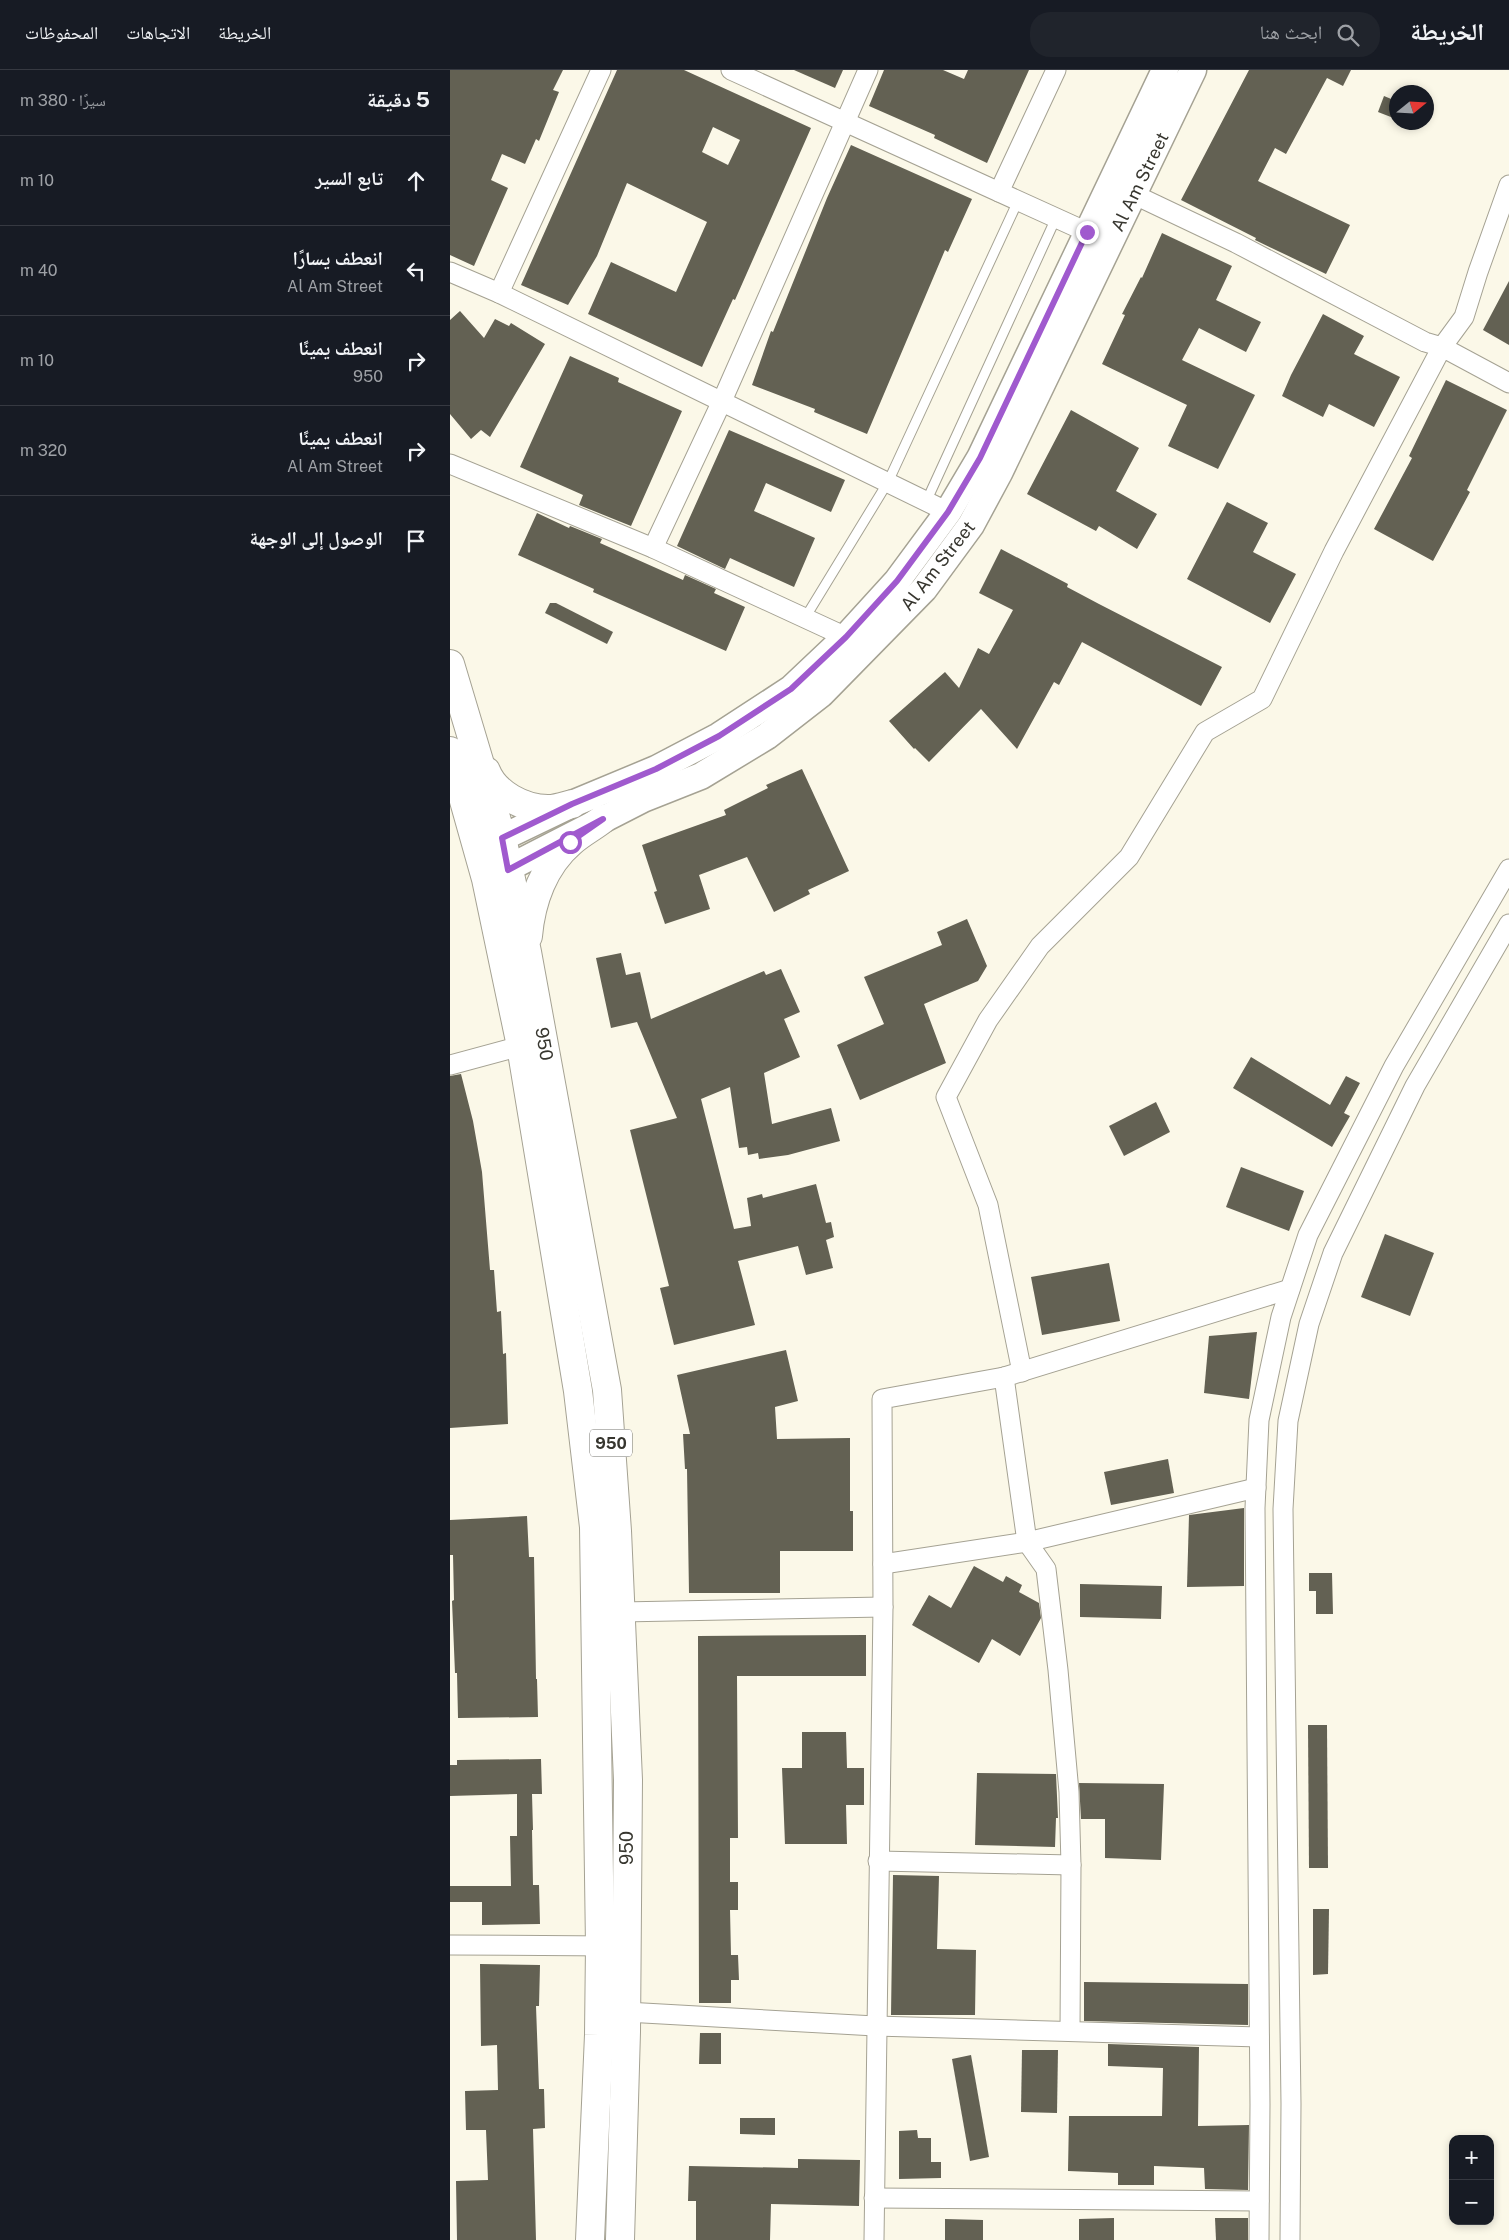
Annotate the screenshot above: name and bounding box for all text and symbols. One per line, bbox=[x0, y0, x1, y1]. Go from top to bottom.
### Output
search box bbox=[1030, 12, 1380, 57]
text: الخريطة bbox=[1410, 17, 1484, 45]
text: ابحث هنا bbox=[1260, 21, 1322, 43]
icon: search bbox=[1334, 21, 1362, 49]
text: المحفوظات bbox=[25, 22, 98, 43]
text: الاتجاهات bbox=[126, 22, 190, 43]
text: الخريطة bbox=[218, 22, 271, 43]
north arrow bbox=[1389, 85, 1434, 130]
text: 5 دقيقة bbox=[367, 87, 430, 112]
text: سيرًا · 380 m bbox=[20, 91, 106, 110]
street label: Al Am Street bbox=[1106, 129, 1173, 235]
text: تابع السير bbox=[315, 167, 383, 189]
icon: ahead bbox=[402, 167, 430, 195]
text: 10 m bbox=[20, 171, 54, 190]
route end bbox=[1076, 221, 1099, 244]
text: انعطف يسارًا bbox=[293, 247, 383, 269]
icon: left bbox=[402, 257, 430, 285]
text: 40 m bbox=[20, 261, 58, 280]
text: Al Am Street bbox=[287, 277, 383, 296]
text: انعطف يمينًا bbox=[298, 337, 383, 359]
icon: right bbox=[402, 347, 430, 375]
text: 10 m bbox=[20, 351, 54, 370]
text: 950 bbox=[353, 367, 383, 386]
text: انعطف يمينًا bbox=[298, 427, 383, 449]
icon: right bbox=[402, 437, 430, 465]
text: 320 m bbox=[20, 441, 67, 460]
text: Al Am Street bbox=[287, 457, 383, 476]
street label: Al Am Street bbox=[896, 517, 979, 615]
text: الوصول إلى الوجهة bbox=[249, 527, 383, 549]
icon: arrive bbox=[402, 527, 430, 555]
route start bbox=[559, 831, 582, 854]
street label: 950 bbox=[531, 1025, 558, 1062]
road number: 950 bbox=[590, 1430, 632, 1456]
street label: 950 bbox=[616, 1831, 637, 1865]
map controls bbox=[1449, 2135, 1494, 2225]
button: + bbox=[1449, 2135, 1494, 2180]
button: − bbox=[1449, 2180, 1494, 2225]

